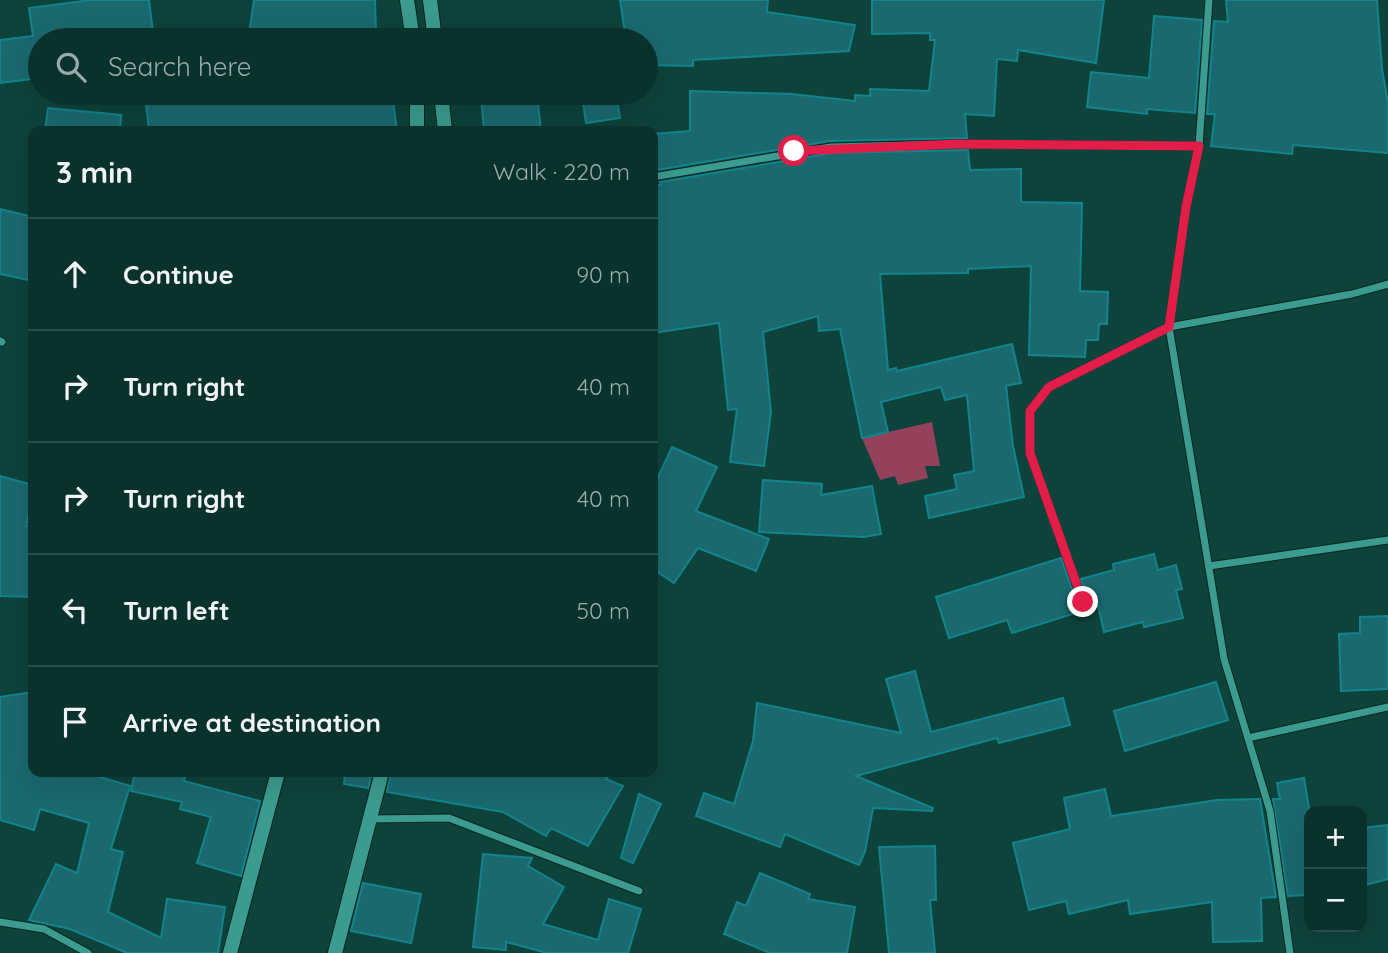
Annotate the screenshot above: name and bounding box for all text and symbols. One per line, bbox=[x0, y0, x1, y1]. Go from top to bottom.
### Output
search box bbox=[28, 28, 658, 105]
icon: search bbox=[52, 48, 90, 86]
text: Search here bbox=[108, 50, 252, 83]
route start bbox=[778, 135, 809, 166]
text: 3 min bbox=[56, 153, 133, 191]
text: Walk · 220 m bbox=[493, 157, 630, 186]
icon: ahead bbox=[56, 255, 94, 293]
text: Continue bbox=[123, 258, 234, 291]
text: 90 m bbox=[576, 260, 630, 289]
icon: right bbox=[56, 367, 94, 405]
text: Turn right bbox=[123, 370, 245, 403]
text: 40 m bbox=[577, 372, 630, 401]
icon: right bbox=[56, 479, 94, 517]
text: Turn right bbox=[123, 482, 245, 515]
text: 40 m bbox=[577, 484, 630, 513]
route end bbox=[1067, 586, 1098, 617]
icon: left bbox=[56, 591, 94, 629]
text: Turn left bbox=[123, 594, 230, 627]
text: 50 m bbox=[577, 596, 630, 625]
icon: arrive bbox=[56, 703, 94, 741]
text: Arrive at destination bbox=[123, 706, 381, 739]
map controls bbox=[1304, 806, 1367, 932]
button: + bbox=[1304, 806, 1367, 869]
button: − bbox=[1304, 869, 1367, 932]

